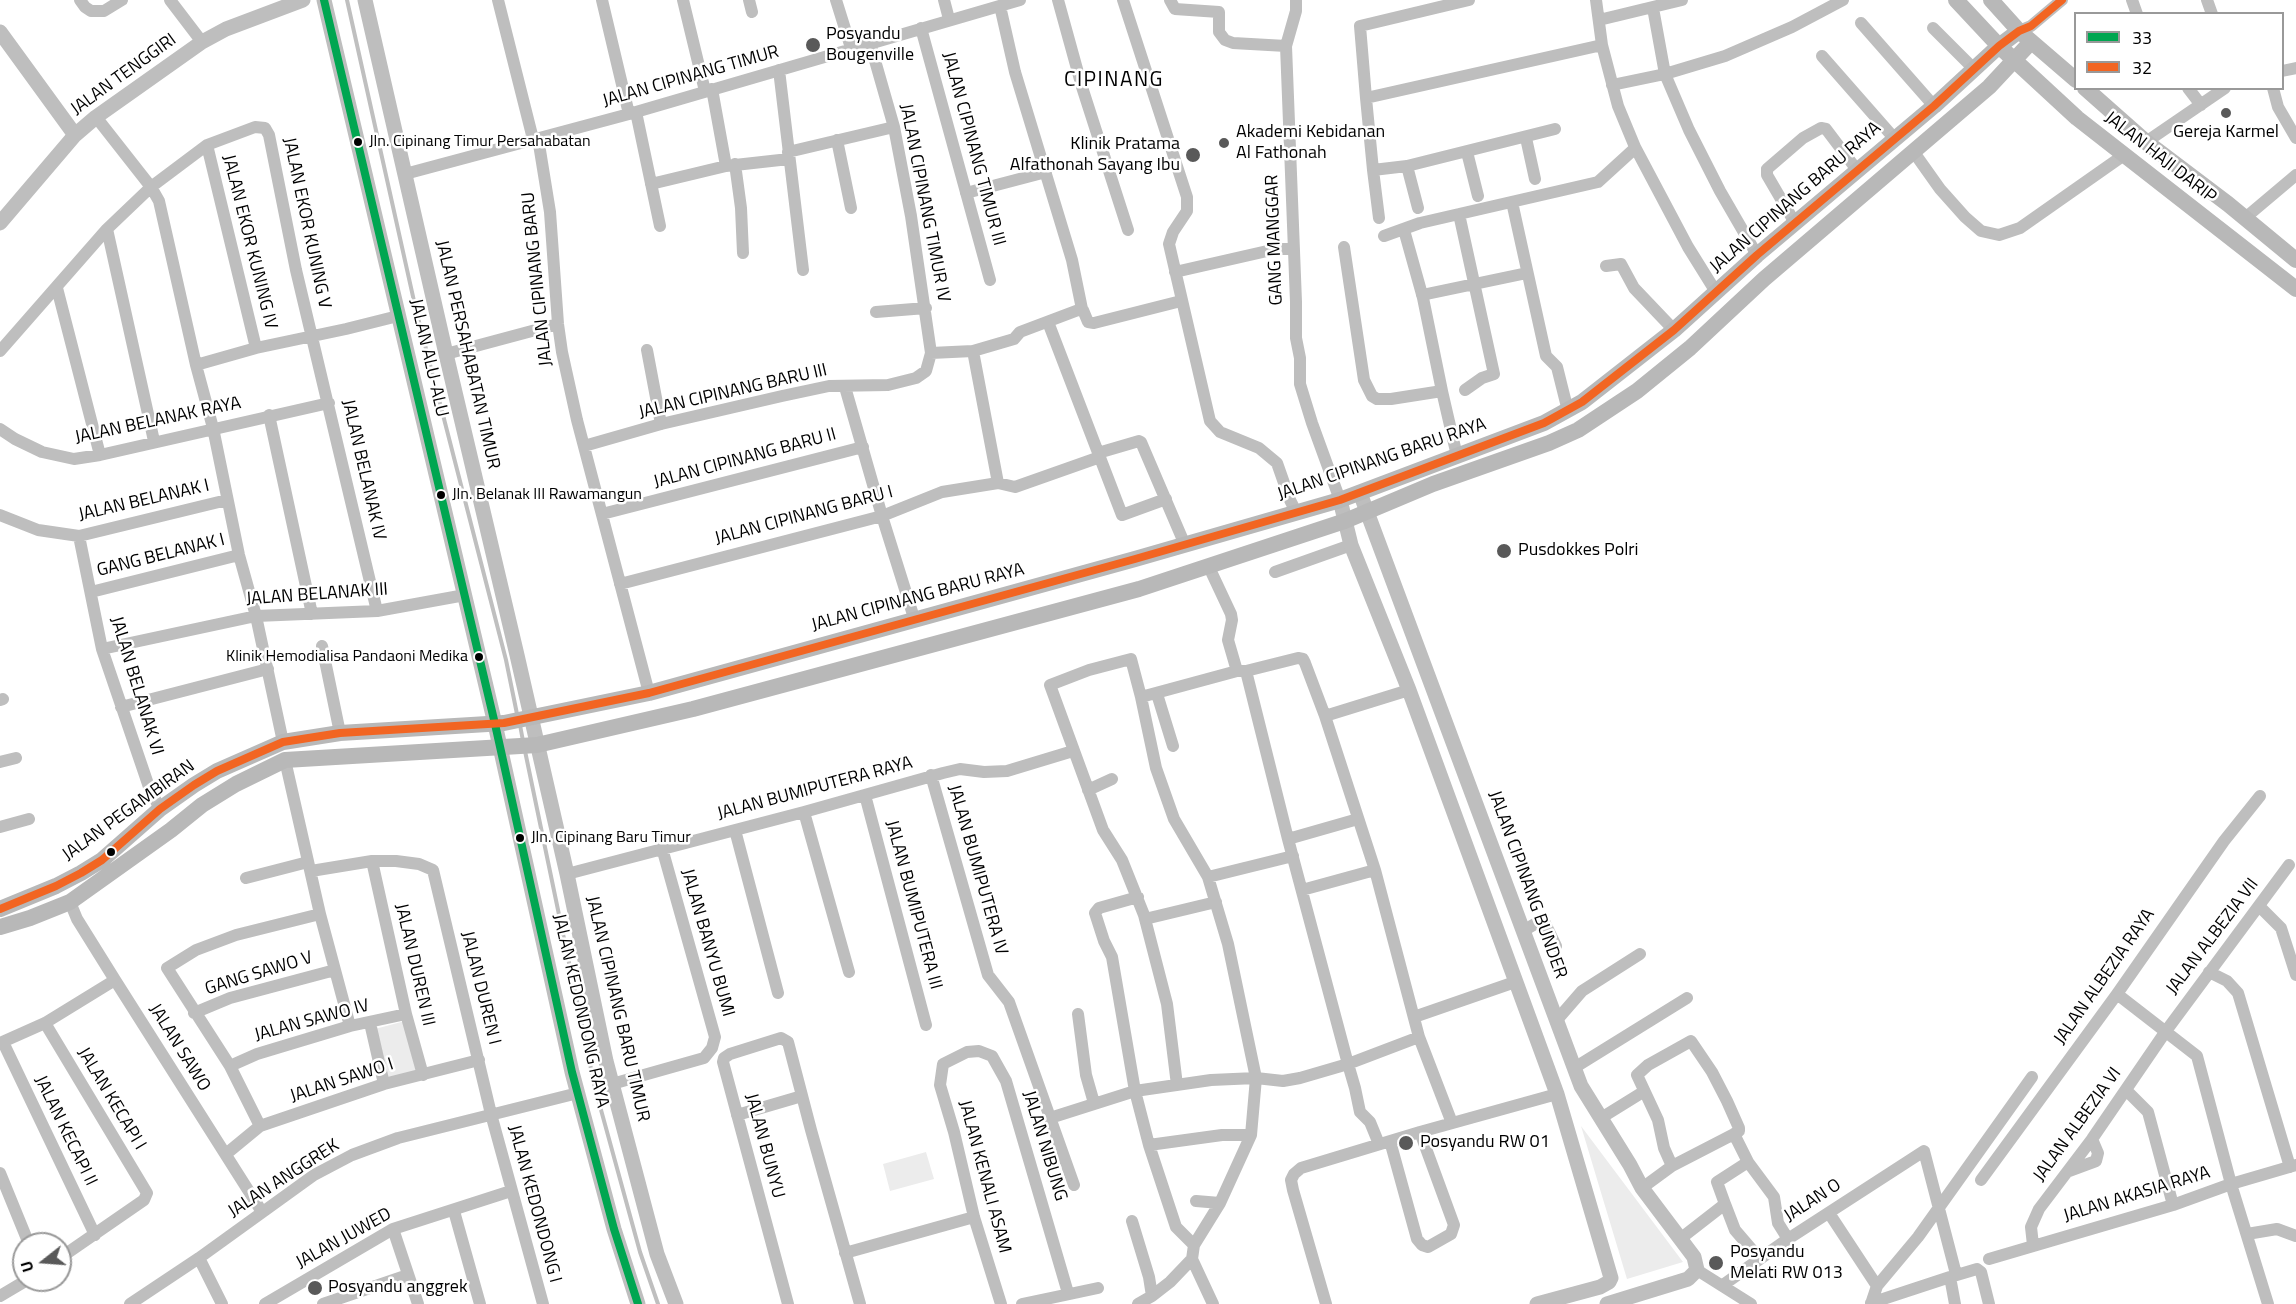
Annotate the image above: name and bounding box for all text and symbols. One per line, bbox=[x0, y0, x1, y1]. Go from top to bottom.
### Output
legend bbox=[2074, 12, 2284, 90]
place label: Posyandu Bougenville bbox=[826, 24, 914, 66]
text: 33 bbox=[2132, 24, 2152, 51]
street label: JALAN TENGGIRI bbox=[67, 29, 181, 121]
marker: Posyandu Bougenville bbox=[804, 36, 822, 54]
street label: JALAN CIPINANG TIMUR bbox=[600, 41, 782, 113]
street label: JALAN CIPINANG TIMUR III bbox=[937, 50, 1009, 248]
text: 32 bbox=[2132, 54, 2152, 81]
district label: CIPINANG bbox=[1064, 68, 1164, 94]
street label: JALAN CIPINANG TIMUR IV bbox=[894, 102, 954, 304]
marker: Gereja Karmel bbox=[2219, 106, 2233, 120]
street label: JALAN HAJI DARIP bbox=[2100, 108, 2220, 208]
street label: JALAN CIPINANG BARU RAYA bbox=[1706, 118, 1886, 278]
place label: Akademi Kebidanan Al Fathonah bbox=[1236, 122, 1385, 164]
place label: Gereja Karmel bbox=[2173, 122, 2279, 144]
place label: Jln. Cipinang Timur Persahabatan bbox=[369, 132, 591, 152]
place label: Klinik Pratama Alfathonah Sayang Ibu bbox=[1010, 134, 1180, 176]
street label: JALAN EKOR KUNING V bbox=[277, 135, 335, 311]
marker: Jln. Cipinang Timur Persahabatan bbox=[352, 136, 364, 148]
marker: Akademi Kebidanan Al Fathonah bbox=[1217, 136, 1231, 150]
marker: Klinik Pratama Alfathonah Sayang Ibu bbox=[1184, 146, 1202, 164]
street label: JALAN EKOR KUNING IV bbox=[217, 153, 281, 331]
street label: GANG MANGGAR bbox=[1262, 174, 1288, 306]
street label: JALAN CIPINANG BARU bbox=[518, 191, 558, 367]
street label: JALAN PERSAHABATAN TIMUR bbox=[430, 238, 504, 472]
street label: JALAN ALU-ALU bbox=[404, 297, 452, 419]
street label: JALAN CIPINANG BARU III bbox=[637, 360, 829, 424]
street label: JALAN BELANAK RAYA bbox=[73, 393, 243, 449]
street label: JALAN BELANAK IV bbox=[336, 398, 390, 542]
street label: JALAN CIPINANG BARU RAYA bbox=[1275, 414, 1489, 506]
street label: JALAN CIPINANG BARU II bbox=[651, 424, 839, 494]
street label: JALAN BELANAK I bbox=[77, 475, 211, 527]
street label: JALAN CIPINANG BARU I bbox=[713, 482, 895, 550]
place label: Jln. Belanak III Rawamangun bbox=[452, 485, 642, 505]
marker: Jln. Belanak III Rawamangun bbox=[435, 489, 447, 501]
street label: GANG BELANAK I bbox=[95, 530, 227, 582]
place label: Pusdokkes Polri bbox=[1518, 540, 1638, 562]
marker: Pusdokkes Polri bbox=[1495, 542, 1513, 560]
street label: JALAN CIPINANG BARU RAYA bbox=[809, 559, 1027, 637]
street label: JALAN BELANAK III bbox=[245, 579, 389, 611]
street label: JALAN BELANAK VI bbox=[105, 614, 167, 758]
place label: Klinik Hemodialisa Pandaoni Medika bbox=[226, 647, 468, 667]
marker: Klinik Hemodialisa Pandaoni Medika bbox=[473, 651, 485, 663]
street label: JALAN BUMIPUTERA RAYA bbox=[715, 753, 915, 825]
street label: JALAN PEGAMBIRAN bbox=[59, 756, 199, 866]
street label: JALAN BUMIPUTERA IV bbox=[942, 782, 1012, 958]
street label: JALAN CIPINANG BUNDER bbox=[1483, 788, 1571, 982]
street label: JALAN BUMIPUTERA III bbox=[880, 818, 946, 992]
place label: Jln. Cipinang Baru Timur bbox=[531, 828, 691, 848]
marker: Jln. Cipinang Baru Timur bbox=[514, 832, 526, 844]
unlabelled marker bbox=[105, 846, 117, 858]
street label: JALAN BANYU BUMI bbox=[676, 867, 738, 1019]
street label: JALAN ALBEZIA VII bbox=[2162, 875, 2264, 999]
street label: JALAN CIPINANG BARU TIMUR bbox=[581, 894, 653, 1124]
street label: JALAN DUREN III bbox=[389, 902, 439, 1028]
street label: JALAN ALBEZIA RAYA bbox=[2050, 905, 2160, 1049]
street label: JALAN KEDONDONG RAYA bbox=[547, 912, 613, 1110]
street label: JALAN DUREN I bbox=[455, 929, 505, 1047]
street label: GANG SAWO V bbox=[203, 947, 315, 1001]
street label: JALAN SAWO IV bbox=[252, 995, 372, 1047]
street label: JALAN SAWO bbox=[144, 1000, 214, 1096]
street label: JALAN KECAPI I bbox=[72, 1044, 150, 1154]
street label: JALAN SAWO I bbox=[288, 1054, 396, 1108]
street label: JALAN ALBEZIA VI bbox=[2029, 1064, 2127, 1186]
street label: JALAN KECAPI II bbox=[29, 1072, 101, 1190]
street label: JALAN NIBUNG bbox=[1017, 1088, 1071, 1204]
street label: JALAN BUNYU bbox=[740, 1091, 788, 1201]
street label: JALAN KENALI ASAM bbox=[953, 1098, 1015, 1256]
street label: JALAN KEDONDONG I bbox=[503, 1123, 565, 1285]
place label: Posyandu RW 01 bbox=[1420, 1132, 1550, 1154]
marker: Posyandu RW 01 bbox=[1397, 1134, 1415, 1152]
street label: JALAN ANGGREK bbox=[225, 1135, 343, 1223]
street label: JALAN AKASIA RAYA bbox=[2061, 1162, 2213, 1228]
street label: JALAN O bbox=[1781, 1175, 1845, 1227]
street label: JALAN JUWED bbox=[293, 1204, 395, 1274]
north arrow bbox=[12, 1232, 72, 1292]
place label: Posyandu Melati RW 013 bbox=[1730, 1242, 1843, 1284]
marker: Posyandu Melati RW 013 bbox=[1707, 1254, 1725, 1272]
text: U bbox=[14, 1258, 40, 1275]
place label: Posyandu anggrek bbox=[328, 1277, 468, 1299]
marker: Posyandu anggrek bbox=[306, 1279, 324, 1297]

